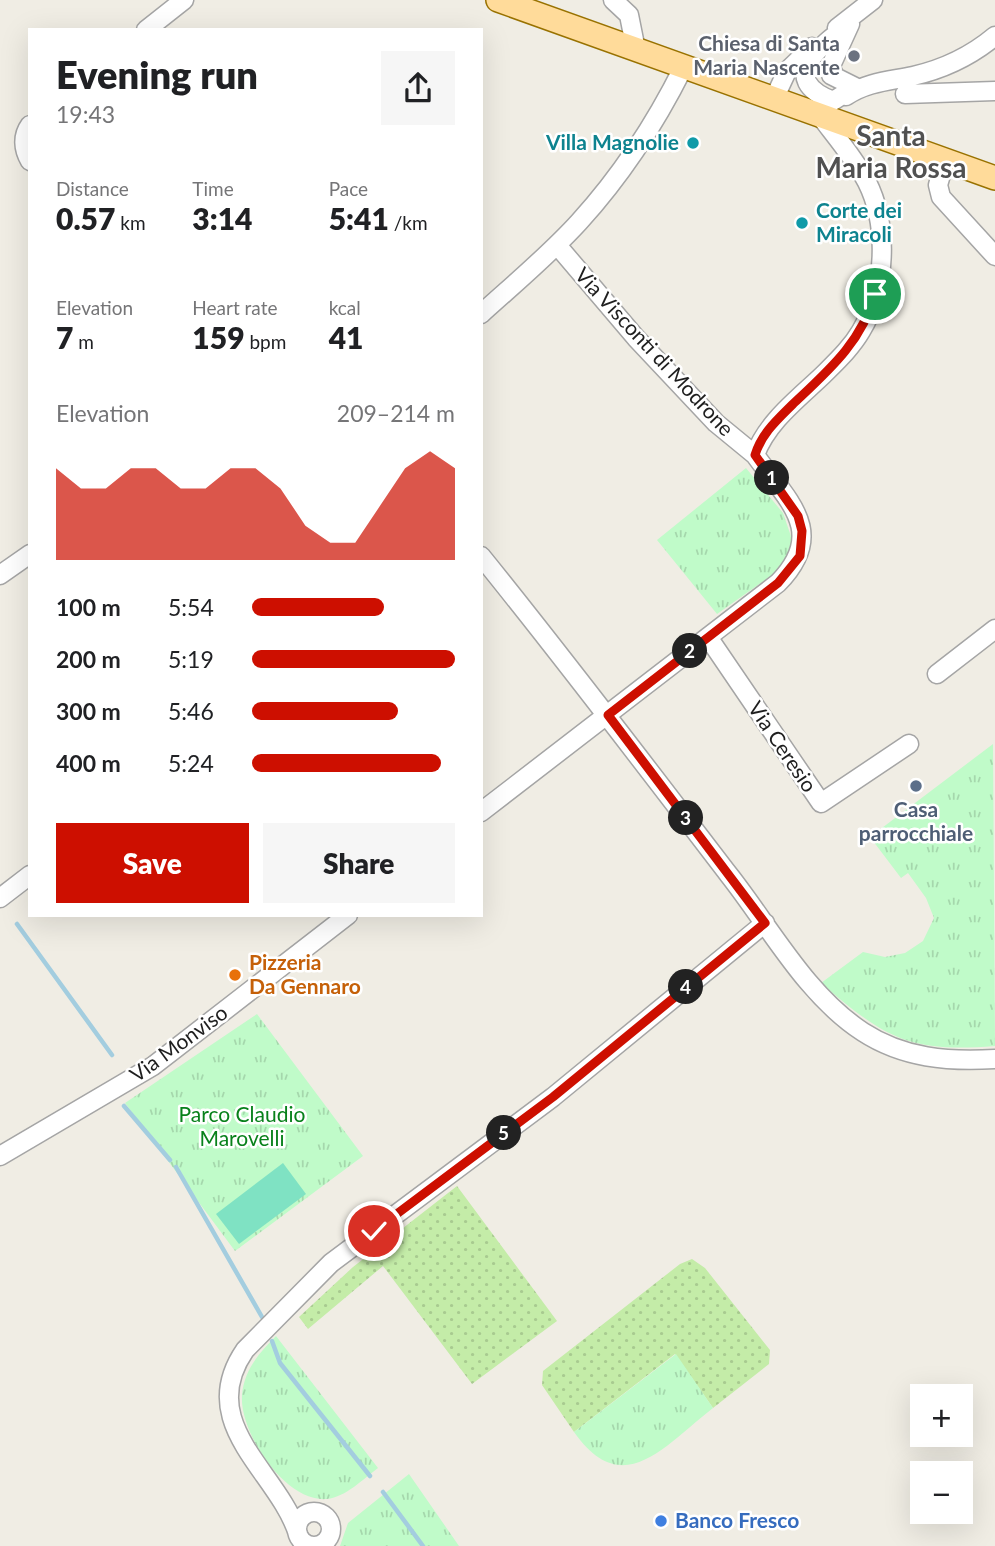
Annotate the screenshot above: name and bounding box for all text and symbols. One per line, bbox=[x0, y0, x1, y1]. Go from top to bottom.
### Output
place label: Chiesa di Santa Maria Nascente bbox=[693, 30, 840, 79]
marker: Chiesa di Santa Maria Nascente bbox=[846, 48, 862, 64]
text: Evening run bbox=[56, 51, 258, 97]
button: share bbox=[381, 51, 455, 125]
text: 19:43 bbox=[56, 100, 115, 128]
district label: Santa Maria Rossa bbox=[816, 118, 966, 184]
place label: Villa Magnolie bbox=[545, 129, 679, 154]
marker: Villa Magnolie bbox=[685, 135, 701, 151]
text: Distance bbox=[56, 177, 129, 200]
text: Time bbox=[192, 177, 234, 200]
text: Pace bbox=[329, 177, 368, 200]
place label: Corte dei Miracoli bbox=[816, 197, 902, 246]
text: 0.57 bbox=[56, 200, 115, 236]
text: 3:14 bbox=[192, 200, 252, 236]
text: 5:41 bbox=[329, 200, 389, 236]
text: km bbox=[115, 211, 146, 234]
text: /km bbox=[389, 211, 428, 234]
marker: Corte dei Miracoli bbox=[794, 215, 810, 231]
street label: Via Visconti di Modrone bbox=[571, 262, 740, 440]
pin bbox=[845, 264, 905, 324]
icon: arrive bbox=[856, 275, 894, 313]
text: Elevation bbox=[56, 296, 133, 319]
text: Heart rate bbox=[192, 296, 278, 319]
text: kcal bbox=[329, 296, 361, 319]
text: 7 bbox=[56, 319, 73, 355]
text: 159 bbox=[192, 319, 245, 355]
text: 41 bbox=[329, 319, 363, 355]
text: m bbox=[73, 330, 94, 353]
text: bpm bbox=[245, 330, 286, 353]
text: Elevation bbox=[56, 399, 149, 427]
text: 209–214 m bbox=[337, 399, 455, 427]
pin: 1 bbox=[754, 461, 790, 496]
text: 1 bbox=[766, 466, 777, 489]
text: 100 m bbox=[56, 593, 121, 621]
text: 5:54 bbox=[168, 593, 214, 621]
pin: 2 bbox=[672, 634, 708, 668]
text: 2 bbox=[684, 639, 695, 662]
text: 200 m bbox=[56, 645, 121, 673]
text: 5:19 bbox=[168, 645, 214, 673]
street label: Via Ceresio bbox=[744, 696, 823, 796]
text: 300 m bbox=[56, 697, 121, 725]
text: 5:46 bbox=[168, 697, 214, 725]
text: 400 m bbox=[56, 749, 121, 777]
text: 5:24 bbox=[168, 749, 214, 777]
marker: Casa parrocchiale bbox=[908, 778, 924, 794]
place label: Casa parrocchiale bbox=[859, 796, 973, 845]
pin: 3 bbox=[668, 800, 704, 836]
text: 3 bbox=[680, 806, 691, 829]
button: Save bbox=[56, 823, 249, 903]
button: Share bbox=[263, 823, 455, 903]
place label: Pizzeria Da Gennaro bbox=[249, 949, 361, 998]
marker: Pizzeria Da Gennaro bbox=[227, 967, 243, 983]
pin: 4 bbox=[668, 970, 704, 1004]
text: 4 bbox=[680, 975, 691, 998]
street label: Via Monviso bbox=[124, 999, 232, 1087]
park label: Parco Claudio Marovelli bbox=[179, 1101, 306, 1150]
pin: 5 bbox=[486, 1116, 522, 1150]
text: 5 bbox=[498, 1121, 509, 1144]
pin bbox=[344, 1201, 404, 1261]
icon: check bbox=[355, 1212, 393, 1250]
map controls bbox=[910, 1384, 973, 1524]
button: + bbox=[910, 1384, 973, 1447]
button: − bbox=[910, 1461, 973, 1524]
place label: Banco Fresco bbox=[675, 1507, 799, 1532]
marker: Banco Fresco bbox=[653, 1513, 669, 1529]

